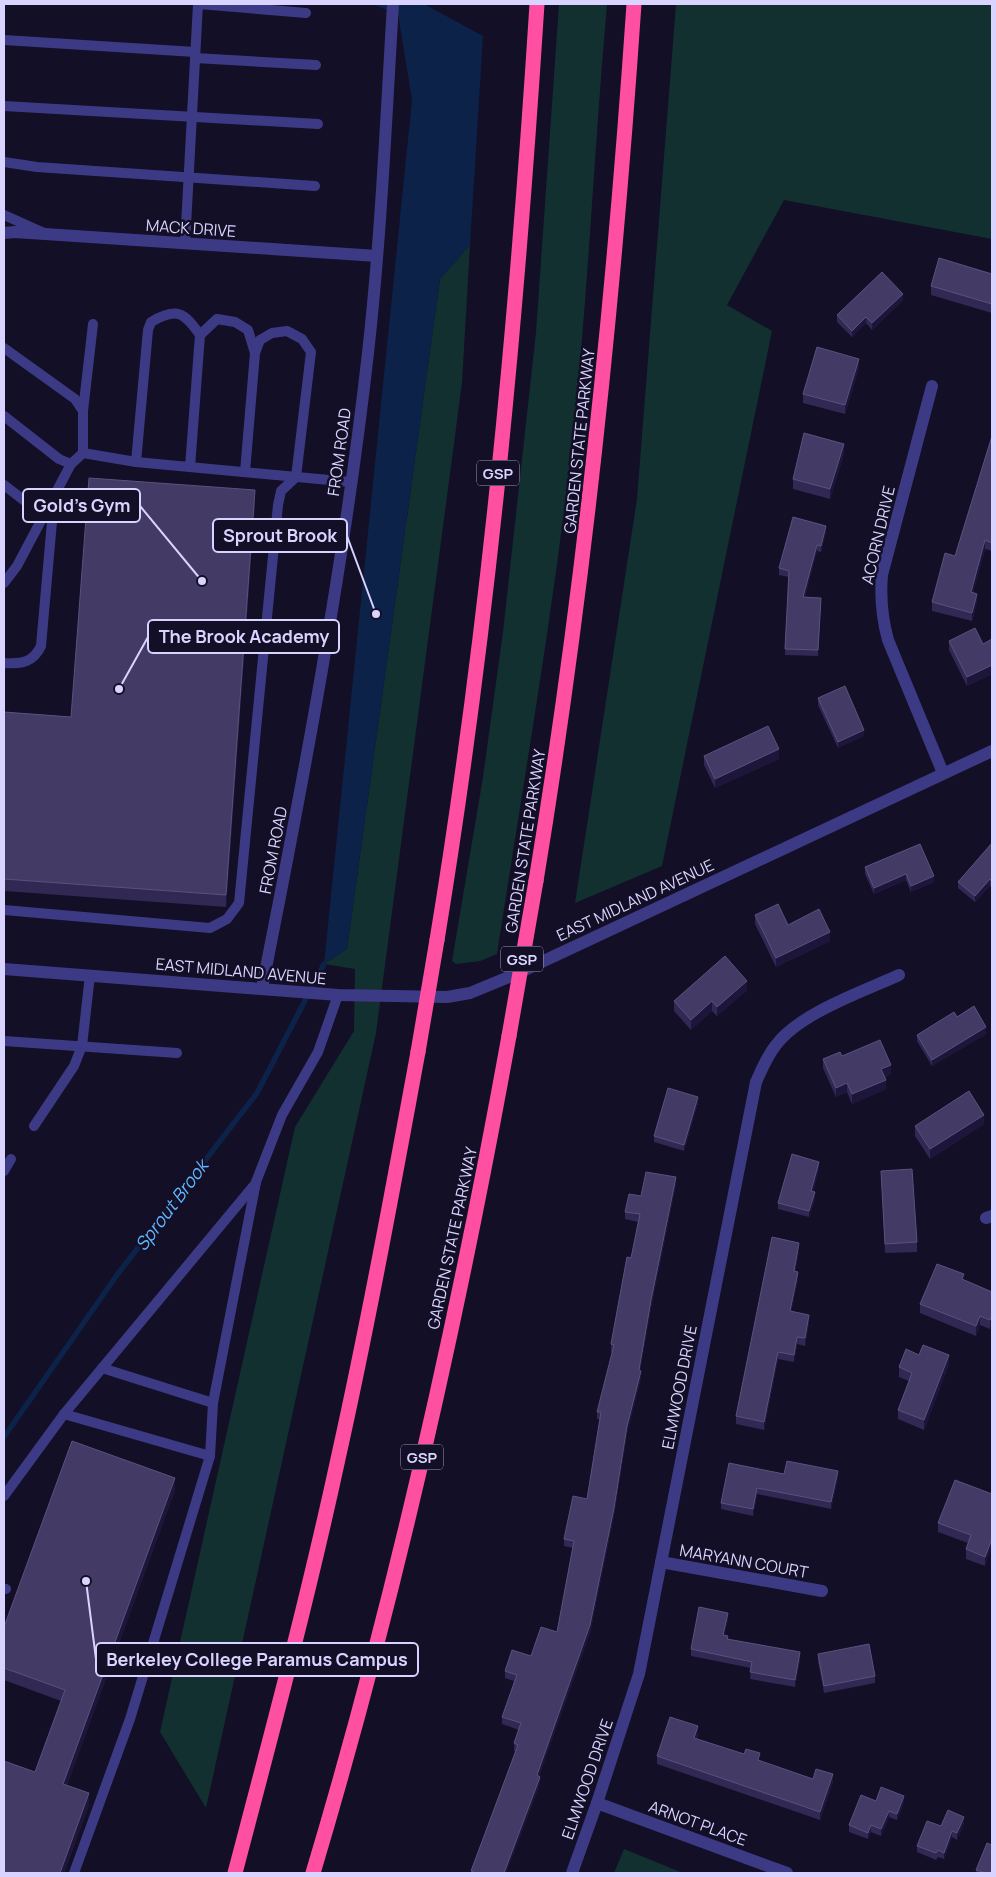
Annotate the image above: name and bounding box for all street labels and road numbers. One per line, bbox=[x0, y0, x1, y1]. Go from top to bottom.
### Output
street label: MACK DRIVE bbox=[145, 214, 237, 242]
street label: GARDEN STATE PARKWAY bbox=[558, 347, 600, 535]
street label: FROM ROAD bbox=[322, 406, 356, 497]
road number: GSP bbox=[477, 460, 519, 486]
street label: ACORN DRIVE bbox=[856, 484, 900, 586]
street label: GARDEN STATE PARKWAY bbox=[500, 747, 550, 934]
street label: FROM ROAD bbox=[254, 804, 292, 896]
street label: EAST MIDLAND AVENUE bbox=[553, 854, 717, 946]
road number: GSP bbox=[501, 946, 543, 972]
street label: EAST MIDLAND AVENUE bbox=[155, 953, 327, 989]
street label: GARDEN STATE PARKWAY bbox=[422, 1145, 482, 1331]
street label: ELMWOOD DRIVE bbox=[656, 1323, 702, 1451]
road number: GSP bbox=[401, 1444, 443, 1470]
street label: MARYANN COURT bbox=[678, 1539, 811, 1583]
street label: ELMWOOD DRIVE bbox=[556, 1716, 618, 1842]
street label: ARNOT PLACE bbox=[646, 1795, 750, 1851]

